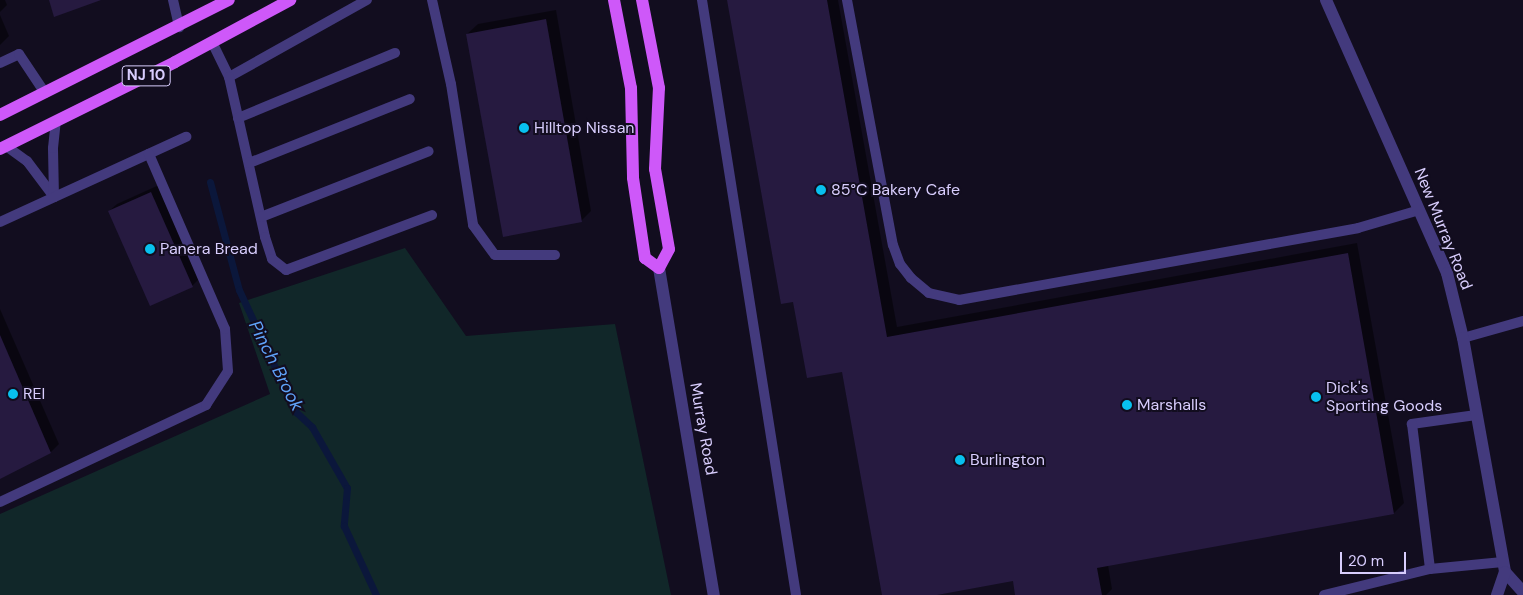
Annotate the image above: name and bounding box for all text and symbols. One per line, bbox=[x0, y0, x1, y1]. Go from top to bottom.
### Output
road number: NJ 10 bbox=[121, 64, 171, 88]
place label: Hilltop Nissan bbox=[534, 118, 635, 138]
marker: Hilltop Nissan bbox=[518, 122, 530, 134]
street label: New Murray Road bbox=[1410, 165, 1476, 293]
place label: 85°C Bakery Cafe bbox=[831, 180, 960, 200]
marker: 85°C Bakery Cafe bbox=[815, 184, 827, 196]
place label: Panera Bread bbox=[160, 239, 258, 259]
marker: Panera Bread bbox=[144, 243, 156, 255]
water label: Pinch Brook bbox=[244, 317, 308, 415]
place label: Dick's Sporting Goods bbox=[1326, 378, 1442, 416]
street label: Murray Road bbox=[685, 381, 721, 477]
place label: REI bbox=[23, 384, 45, 404]
marker: REI bbox=[7, 388, 19, 400]
marker: Dick's Sporting Goods bbox=[1310, 391, 1322, 403]
place label: Marshalls bbox=[1137, 395, 1206, 415]
marker: Marshalls bbox=[1121, 399, 1133, 411]
place label: Burlington bbox=[970, 450, 1045, 470]
marker: Burlington bbox=[954, 454, 966, 466]
scale bar bbox=[1343, 542, 1409, 574]
text: 20 m bbox=[1348, 551, 1384, 571]

